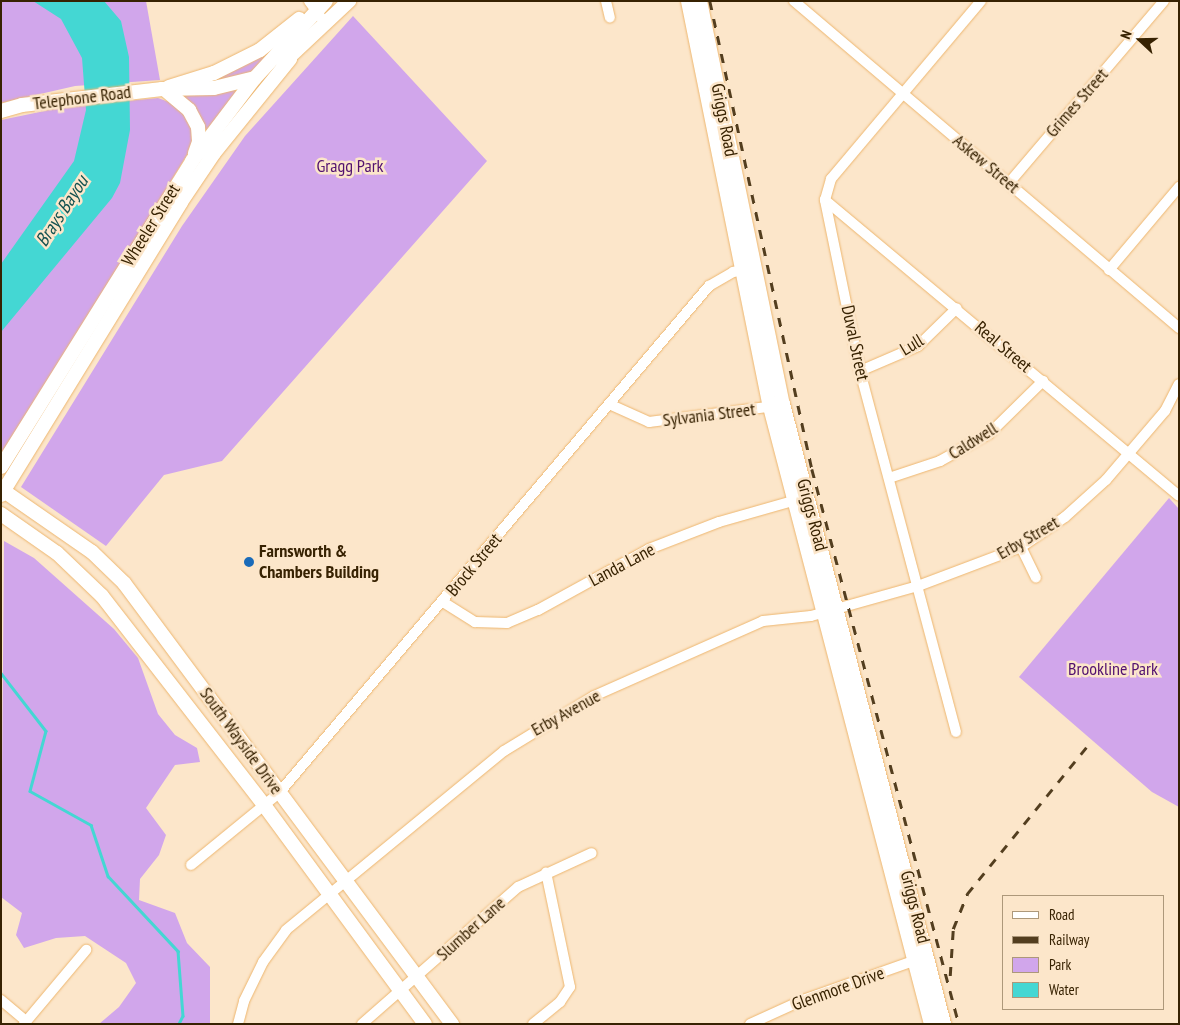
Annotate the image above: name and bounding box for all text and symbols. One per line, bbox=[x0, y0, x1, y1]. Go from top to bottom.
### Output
north arrow bbox=[1115, 15, 1165, 65]
text: N bbox=[1116, 28, 1136, 41]
street label: Grimes Street bbox=[1041, 64, 1113, 142]
street label: Telephone Road bbox=[32, 81, 132, 115]
street label: Griggs Road bbox=[706, 82, 742, 158]
street label: Askew Street bbox=[948, 130, 1024, 198]
park label: Gragg Park bbox=[316, 155, 384, 177]
water label: Brays Bayou bbox=[31, 171, 93, 251]
street label: Wheeler Street bbox=[117, 180, 185, 270]
street label: Duval Street bbox=[836, 303, 874, 383]
street label: Real Street bbox=[970, 317, 1036, 377]
street label: Lull bbox=[896, 330, 928, 360]
street label: Sylvania Street bbox=[662, 399, 756, 431]
street label: Caldwell bbox=[945, 418, 1001, 464]
street label: Griggs Road bbox=[792, 477, 832, 553]
street label: Erby Street bbox=[993, 512, 1063, 564]
street label: Brock Street bbox=[441, 529, 507, 601]
street label: Landa Lane bbox=[586, 539, 658, 591]
place label: Farnsworth & Chambers Building bbox=[259, 541, 379, 584]
marker: Farnsworth & Chambers Building bbox=[243, 556, 255, 568]
park label: Brookline Park bbox=[1068, 658, 1158, 680]
street label: South Wayside Drive bbox=[195, 683, 287, 799]
street label: Erby Avenue bbox=[527, 685, 605, 741]
street label: Griggs Road bbox=[896, 869, 934, 945]
street label: Slumber Lane bbox=[432, 892, 510, 966]
legend bbox=[1002, 895, 1165, 1010]
text: Road bbox=[1049, 905, 1075, 924]
text: Railway bbox=[1049, 930, 1089, 949]
text: Park bbox=[1049, 955, 1071, 974]
street label: Glenmore Drive bbox=[789, 962, 887, 1016]
text: Water bbox=[1049, 980, 1079, 999]

